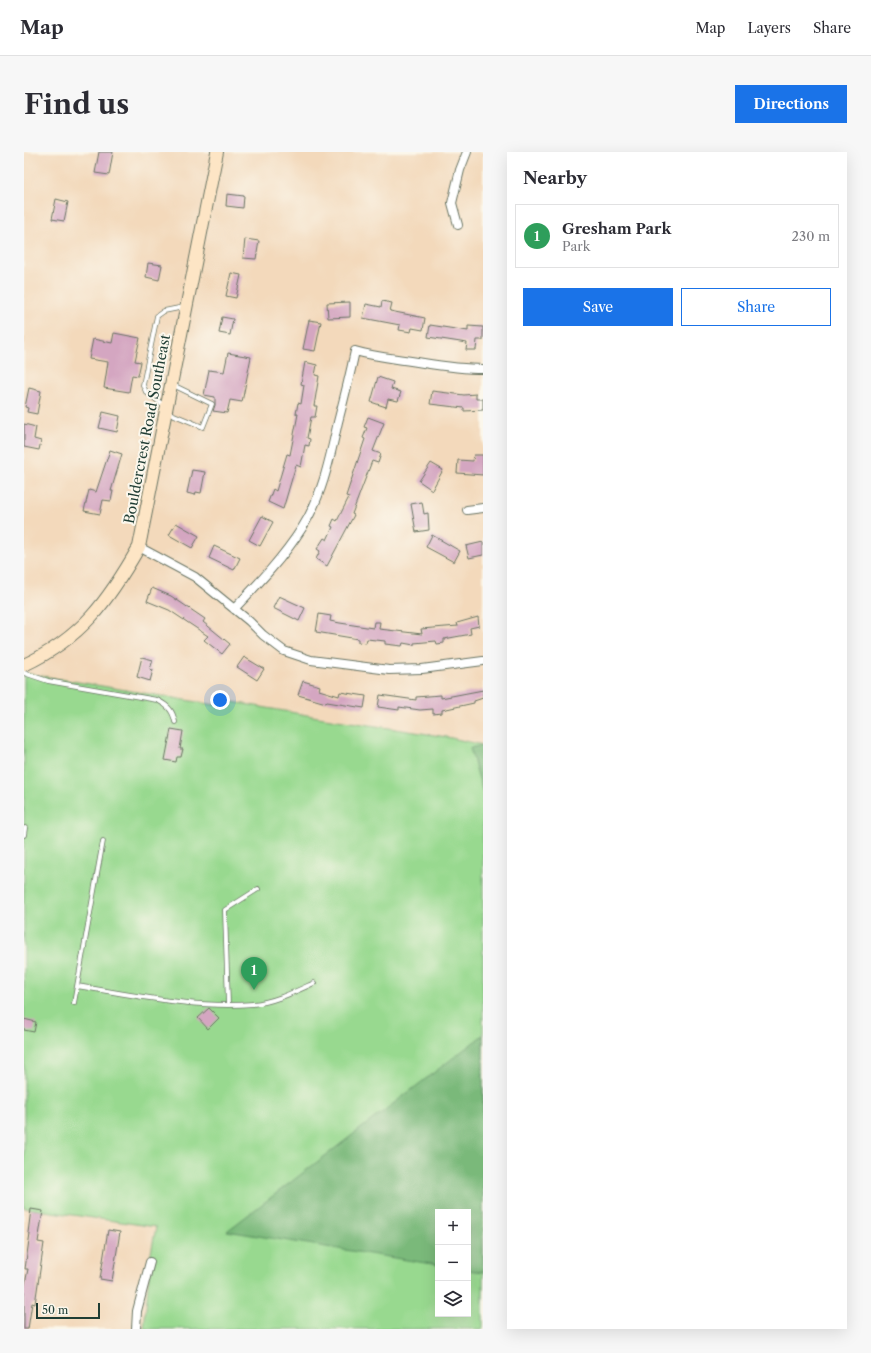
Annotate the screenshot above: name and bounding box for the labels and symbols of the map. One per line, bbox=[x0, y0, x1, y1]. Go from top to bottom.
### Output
street label: Bouldercrest Road Southeast bbox=[120, 333, 174, 525]
your location bbox=[210, 690, 230, 710]
pin: 1 bbox=[241, 957, 267, 990]
scale bar bbox=[36, 1301, 100, 1320]

